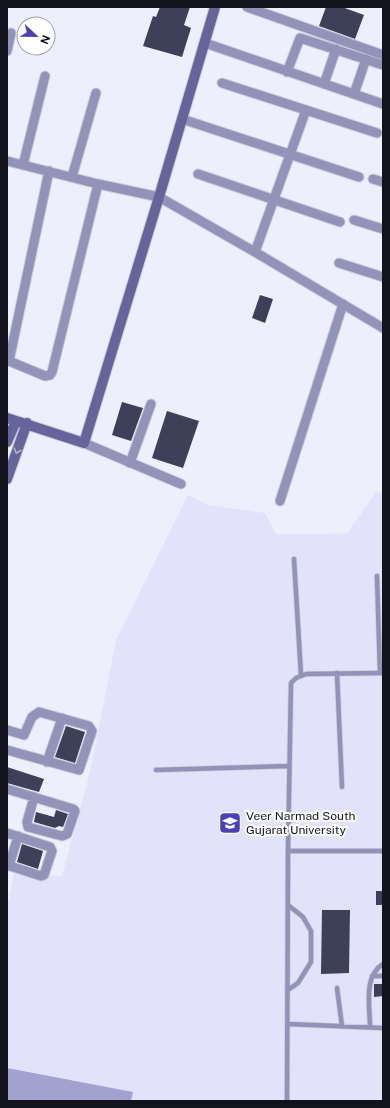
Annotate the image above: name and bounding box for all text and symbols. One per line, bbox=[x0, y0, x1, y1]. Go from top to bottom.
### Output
north arrow bbox=[16, 16, 56, 56]
text: N bbox=[38, 34, 52, 46]
one-way arrow bbox=[13, 448, 22, 455]
place label: Veer Narmad South Gujarat University bbox=[246, 809, 356, 837]
school or university icon: Veer Narmad South Gujarat University bbox=[217, 810, 243, 836]

